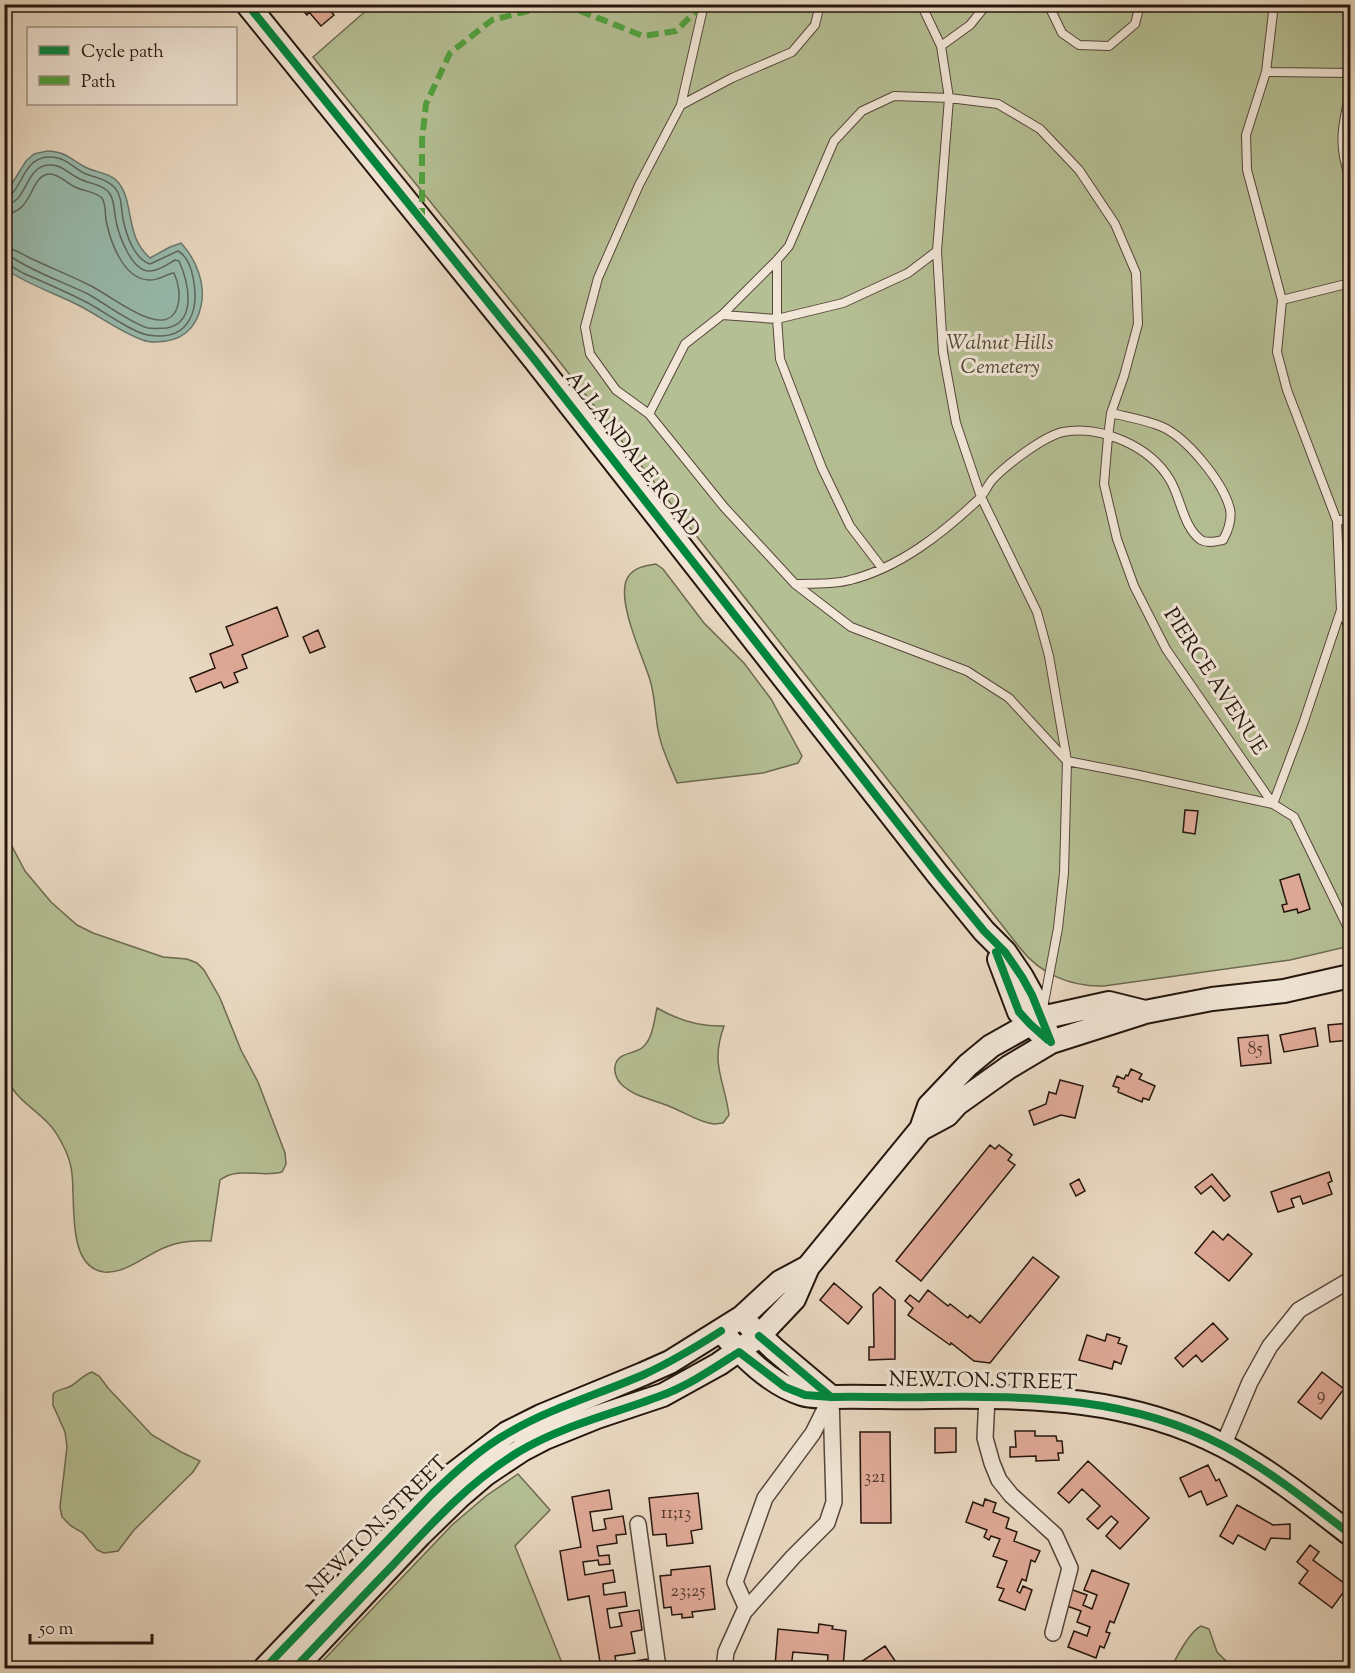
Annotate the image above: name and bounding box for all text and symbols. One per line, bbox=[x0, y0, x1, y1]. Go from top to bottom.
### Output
legend bbox=[27, 27, 237, 105]
text: Cycle path bbox=[81, 40, 164, 66]
text: Path bbox=[81, 70, 116, 96]
park label: Walnut Hills Cemetery bbox=[947, 329, 1053, 383]
street label: ALLANDALE ROAD bbox=[557, 366, 707, 544]
street label: PIERCE AVENUE bbox=[1155, 602, 1273, 762]
house number: 85 bbox=[1247, 1037, 1263, 1063]
street label: NEWTON STREET bbox=[888, 1365, 1078, 1399]
house number: 9 bbox=[1317, 1383, 1326, 1409]
street label: NEWTON STREET bbox=[301, 1449, 456, 1604]
house number: 321 bbox=[864, 1465, 886, 1491]
house number: 11;13 bbox=[661, 1501, 691, 1527]
house number: 23;25 bbox=[671, 1579, 706, 1605]
scale bar bbox=[30, 1607, 152, 1645]
text: 50 m bbox=[38, 1617, 74, 1643]

